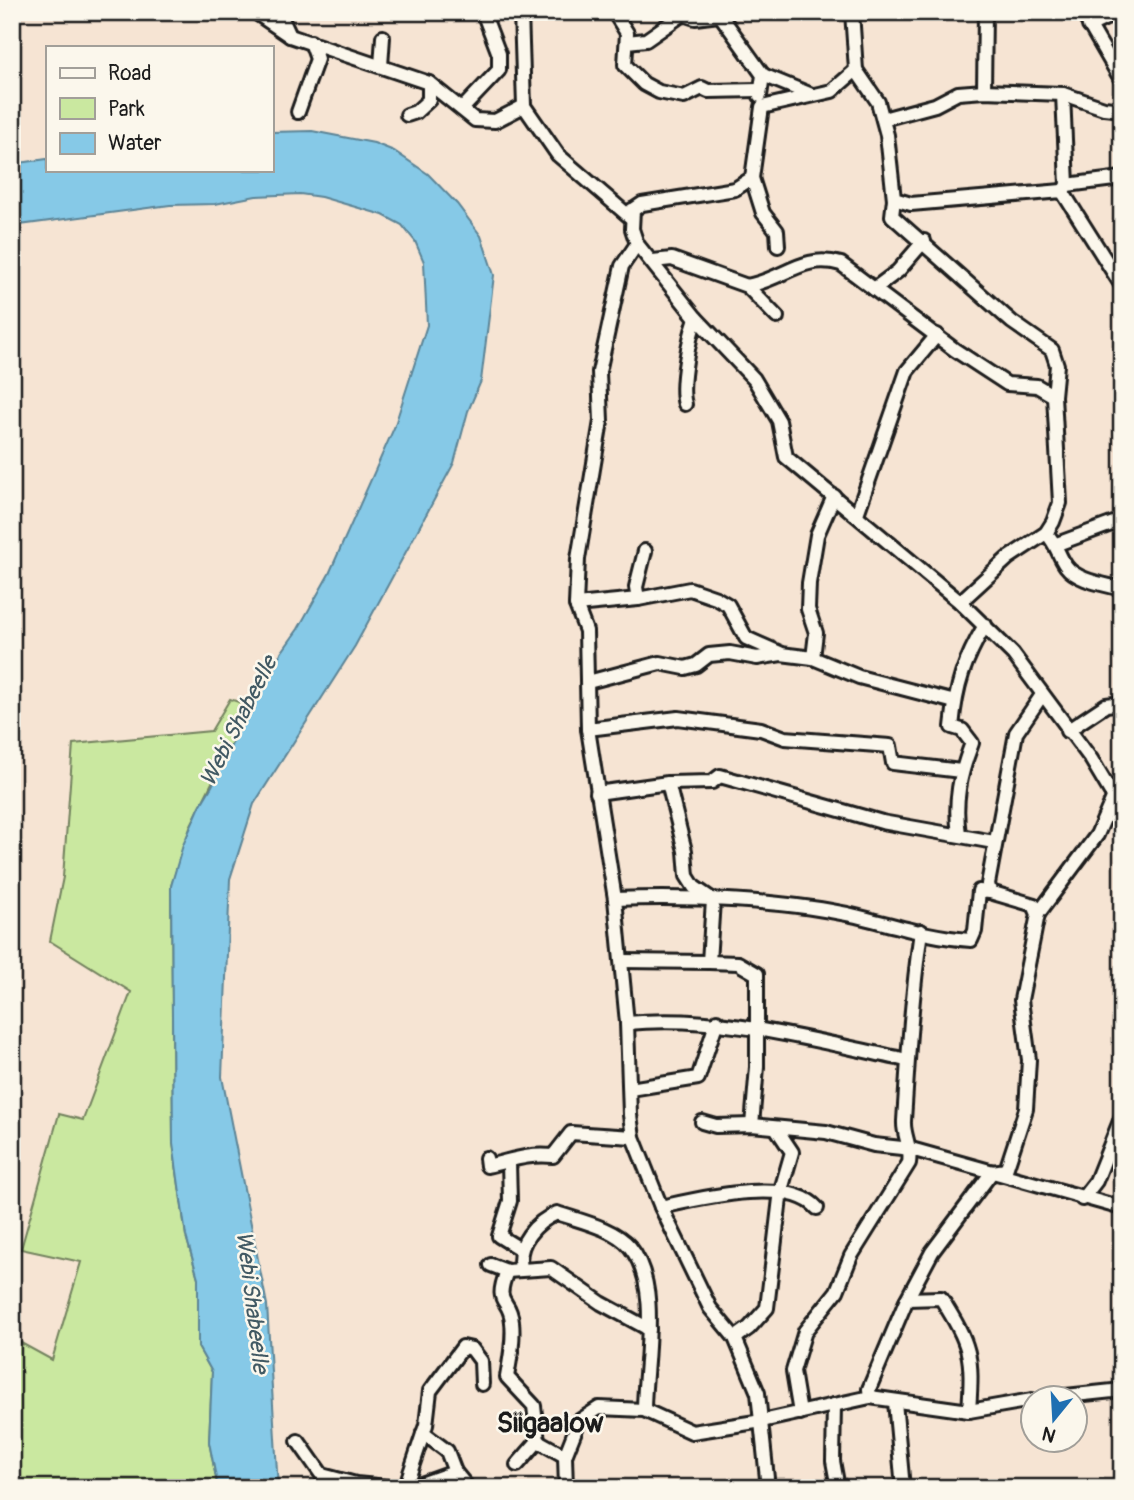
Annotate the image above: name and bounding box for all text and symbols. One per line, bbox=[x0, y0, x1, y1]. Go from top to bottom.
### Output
legend bbox=[46, 46, 273, 172]
text: Road bbox=[108, 60, 152, 87]
text: Park bbox=[108, 96, 145, 123]
text: Water bbox=[108, 130, 162, 157]
water label: Webi Shabeelle bbox=[193, 649, 285, 791]
water label: Webi Shabeelle bbox=[229, 1230, 276, 1377]
north arrow bbox=[1018, 1384, 1088, 1454]
district label: Siigaalow bbox=[497, 1406, 603, 1441]
text: N bbox=[1039, 1421, 1059, 1448]

